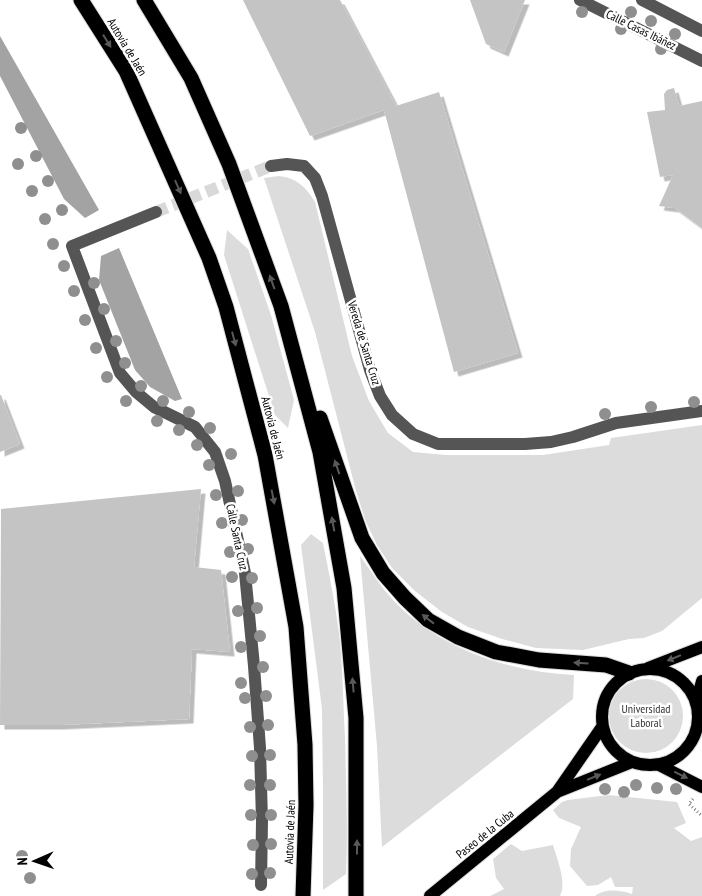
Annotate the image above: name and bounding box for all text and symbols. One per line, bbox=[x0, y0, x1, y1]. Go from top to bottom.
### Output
street label: Calle Casas Ibáñez bbox=[604, 6, 679, 53]
street label: Autovía de Jaén bbox=[104, 15, 150, 78]
one-way arrow bbox=[102, 35, 112, 48]
one-way arrow bbox=[175, 180, 183, 194]
one-way arrow bbox=[268, 274, 275, 289]
street label: Vereda de Santa Cruz bbox=[344, 298, 384, 387]
one-way arrow bbox=[230, 332, 238, 347]
street label: Autovía de Jaén bbox=[258, 395, 289, 461]
one-way arrow bbox=[333, 459, 341, 474]
one-way arrow bbox=[269, 489, 277, 505]
street label: Calle Santa Cruz bbox=[223, 502, 252, 571]
one-way arrow bbox=[328, 515, 336, 531]
one-way arrow bbox=[422, 613, 435, 624]
one-way arrow bbox=[667, 654, 682, 662]
one-way arrow bbox=[573, 659, 589, 667]
one-way arrow bbox=[349, 677, 357, 693]
park label: Universidad Laboral bbox=[622, 701, 670, 730]
one-way arrow bbox=[674, 772, 688, 780]
one-way arrow bbox=[587, 773, 601, 781]
street label: Autovía de Jaén bbox=[281, 800, 298, 864]
street label: Paseo de la Cuba bbox=[453, 806, 517, 861]
north arrow bbox=[10, 836, 60, 886]
one-way arrow bbox=[353, 839, 361, 855]
text: N bbox=[13, 857, 31, 866]

